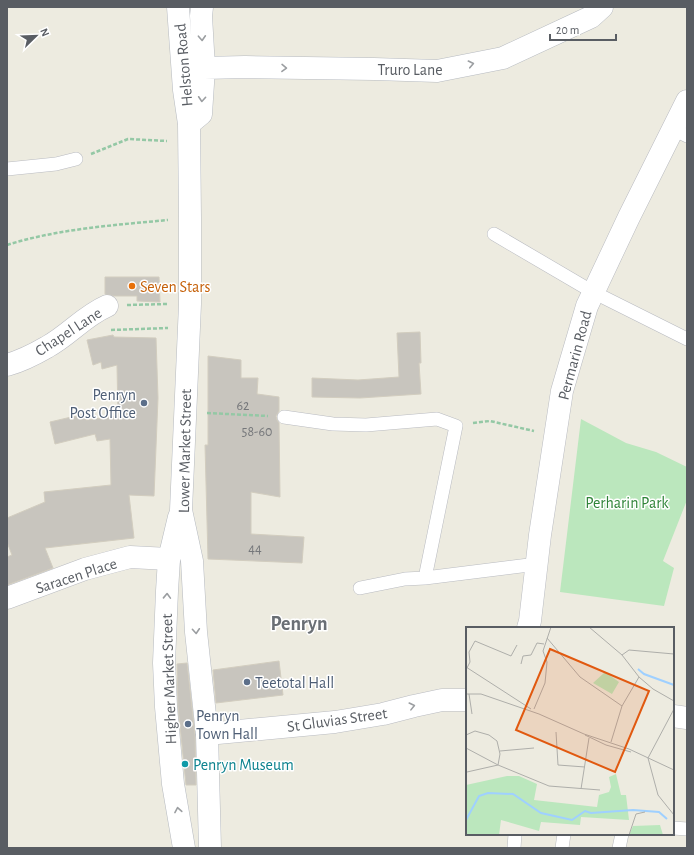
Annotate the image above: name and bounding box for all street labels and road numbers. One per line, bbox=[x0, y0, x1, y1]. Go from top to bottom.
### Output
street label: Helston Road bbox=[172, 23, 196, 107]
street label: Truro Lane bbox=[377, 62, 443, 78]
street label: Chapel Lane bbox=[32, 305, 105, 359]
street label: Permarin Road bbox=[555, 309, 595, 402]
street label: Lower Market Street bbox=[176, 389, 194, 513]
street label: Saracen Place bbox=[34, 555, 119, 597]
street label: Higher Market Street bbox=[159, 613, 179, 745]
street label: St Gluvias Street bbox=[286, 705, 388, 735]

